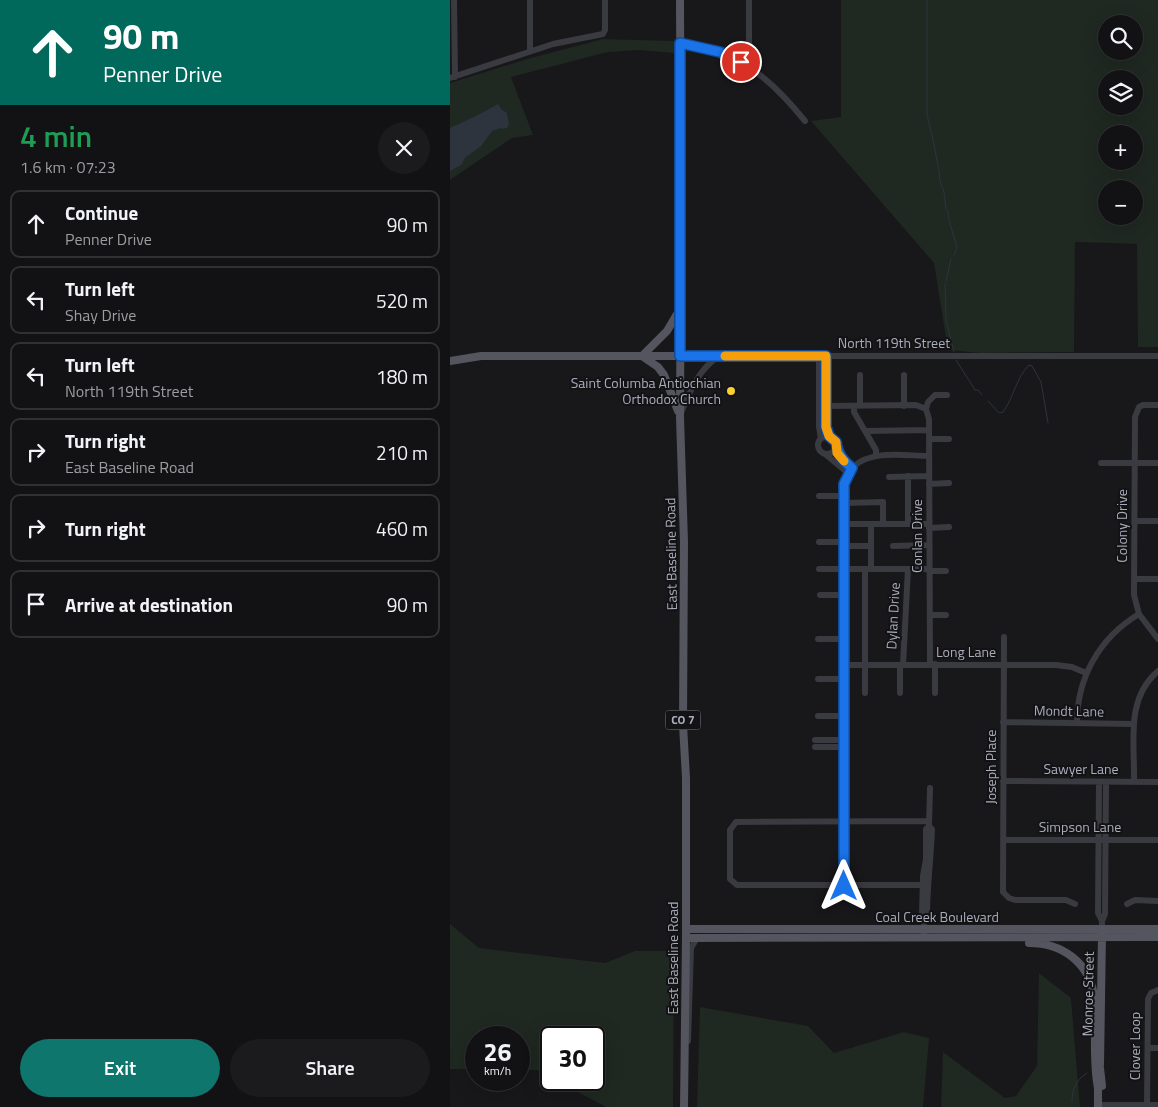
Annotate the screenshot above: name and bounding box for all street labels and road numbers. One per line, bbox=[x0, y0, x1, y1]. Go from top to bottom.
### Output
street label: North 119th Street bbox=[838, 332, 950, 353]
street label: Colony Drive bbox=[1111, 489, 1132, 563]
street label: East Baseline Road bbox=[659, 497, 682, 611]
street label: Conlan Drive bbox=[906, 499, 927, 573]
street label: Dylan Drive bbox=[880, 582, 905, 650]
street label: Long Lane bbox=[936, 641, 996, 662]
street label: Mondt Lane bbox=[1034, 699, 1104, 722]
road number: CO 7 bbox=[666, 710, 700, 730]
street label: Joseph Place bbox=[980, 730, 1001, 804]
street label: Sawyer Lane bbox=[1043, 758, 1119, 779]
street label: Simpson Lane bbox=[1039, 816, 1121, 837]
street label: East Baseline Road bbox=[662, 902, 683, 1014]
street label: Coal Creek Boulevard bbox=[875, 906, 999, 927]
street label: Monroe Street bbox=[1076, 951, 1099, 1037]
street label: Clover Loop bbox=[1124, 1012, 1145, 1080]

